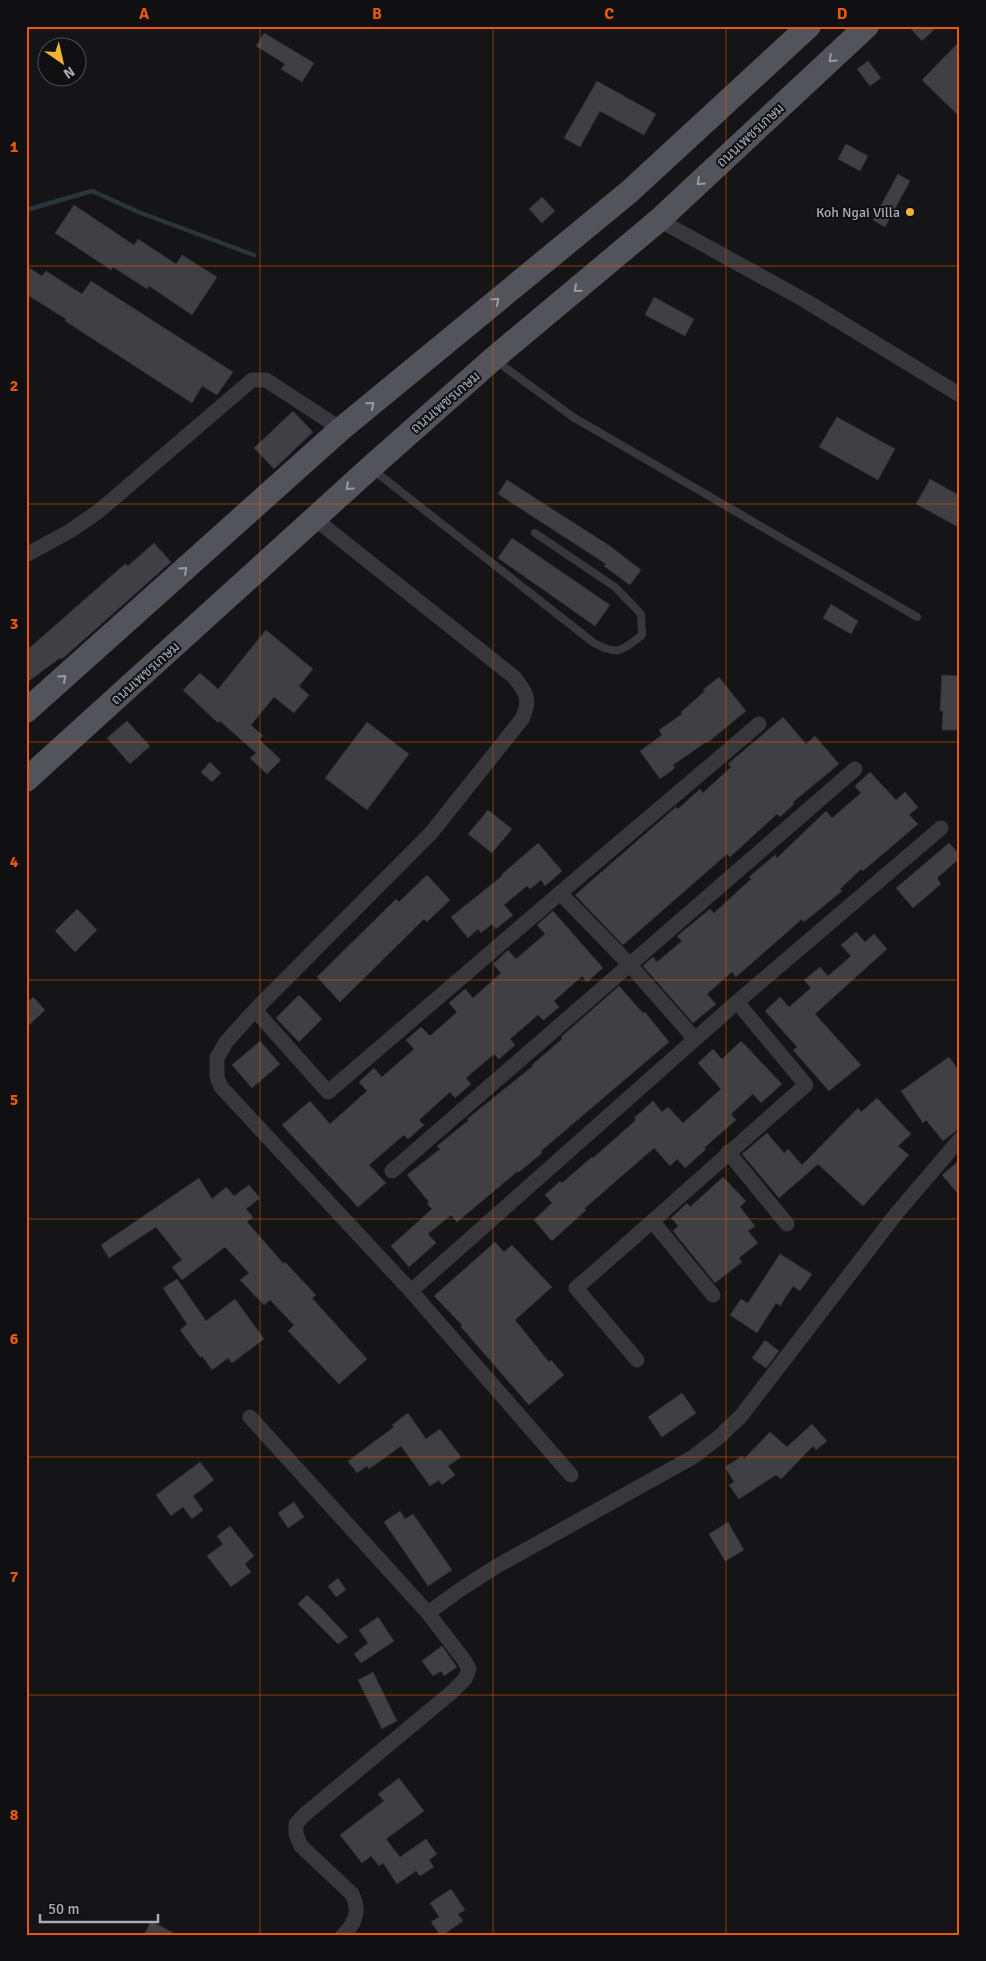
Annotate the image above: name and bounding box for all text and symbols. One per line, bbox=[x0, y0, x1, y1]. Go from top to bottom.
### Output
text: A bbox=[139, 4, 150, 24]
text: B bbox=[372, 4, 382, 24]
text: C bbox=[604, 4, 614, 24]
text: D bbox=[837, 4, 848, 24]
north arrow bbox=[38, 38, 88, 88]
one-way arrow bbox=[828, 53, 837, 62]
text: N bbox=[60, 63, 78, 82]
street label: ถนนเพชรเกษม bbox=[713, 100, 788, 171]
text: 1 bbox=[10, 137, 19, 157]
one-way arrow bbox=[696, 176, 705, 185]
place label: Koh Ngai Villa bbox=[816, 204, 900, 221]
marker: Koh Ngai Villa bbox=[904, 206, 916, 218]
one-way arrow bbox=[574, 283, 583, 291]
one-way arrow bbox=[491, 298, 500, 307]
street label: ถนนเพชรเกษม bbox=[407, 368, 483, 437]
text: 2 bbox=[10, 376, 18, 396]
one-way arrow bbox=[365, 402, 374, 410]
one-way arrow bbox=[345, 481, 354, 490]
one-way arrow bbox=[178, 567, 187, 576]
text: 3 bbox=[10, 614, 18, 634]
street label: ถนนเพชรเกษม bbox=[108, 638, 183, 709]
one-way arrow bbox=[57, 675, 66, 684]
text: 4 bbox=[10, 852, 19, 872]
text: 5 bbox=[10, 1090, 18, 1110]
text: 6 bbox=[10, 1329, 19, 1349]
text: 7 bbox=[10, 1567, 19, 1587]
text: 8 bbox=[10, 1805, 19, 1825]
scale bar bbox=[40, 1891, 158, 1923]
text: 50 m bbox=[48, 1900, 79, 1918]

